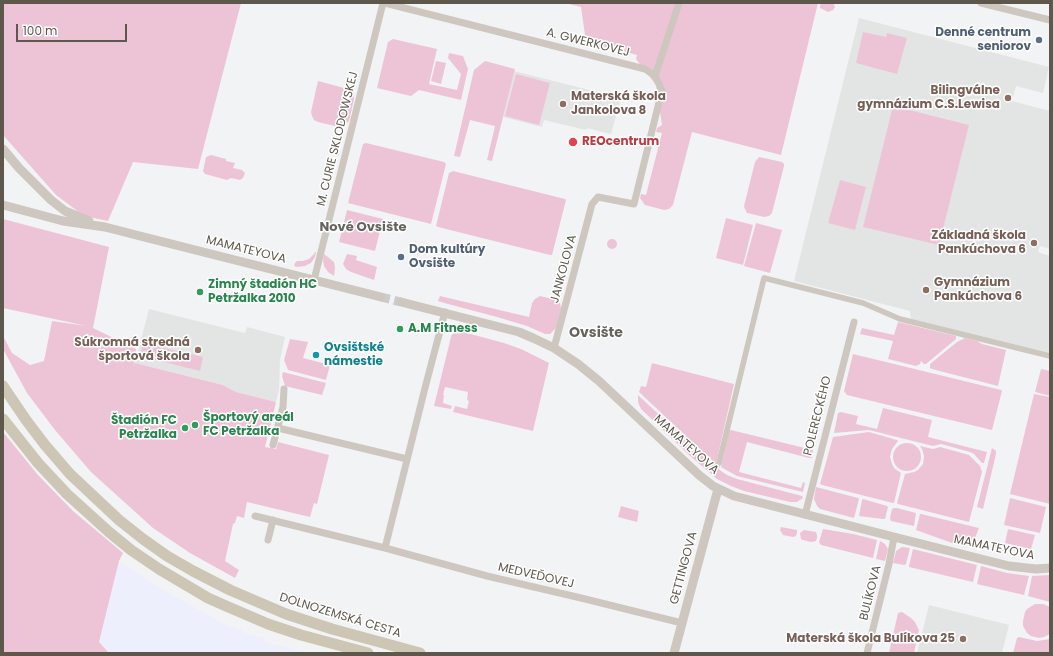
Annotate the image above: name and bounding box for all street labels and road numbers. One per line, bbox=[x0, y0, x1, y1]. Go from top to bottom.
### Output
street label: A. GWERKOVEJ bbox=[545, 26, 631, 60]
street label: M. CURIE SKLODOWSKEJ bbox=[314, 70, 362, 208]
street label: MAMATEYOVA bbox=[204, 233, 288, 267]
street label: JANKOLOVA bbox=[548, 233, 580, 305]
street label: POLERECKÉHO bbox=[801, 375, 835, 457]
street label: MAMATEYOVA bbox=[651, 412, 721, 478]
street label: GETTINGOVA bbox=[667, 530, 701, 606]
street label: MAMATEYOVA bbox=[952, 532, 1036, 564]
street label: MEDVEĎOVEJ bbox=[496, 560, 576, 592]
street label: BULÍKOVA bbox=[857, 564, 885, 622]
street label: DOLNOZEMSKÁ CESTA bbox=[277, 591, 403, 641]

